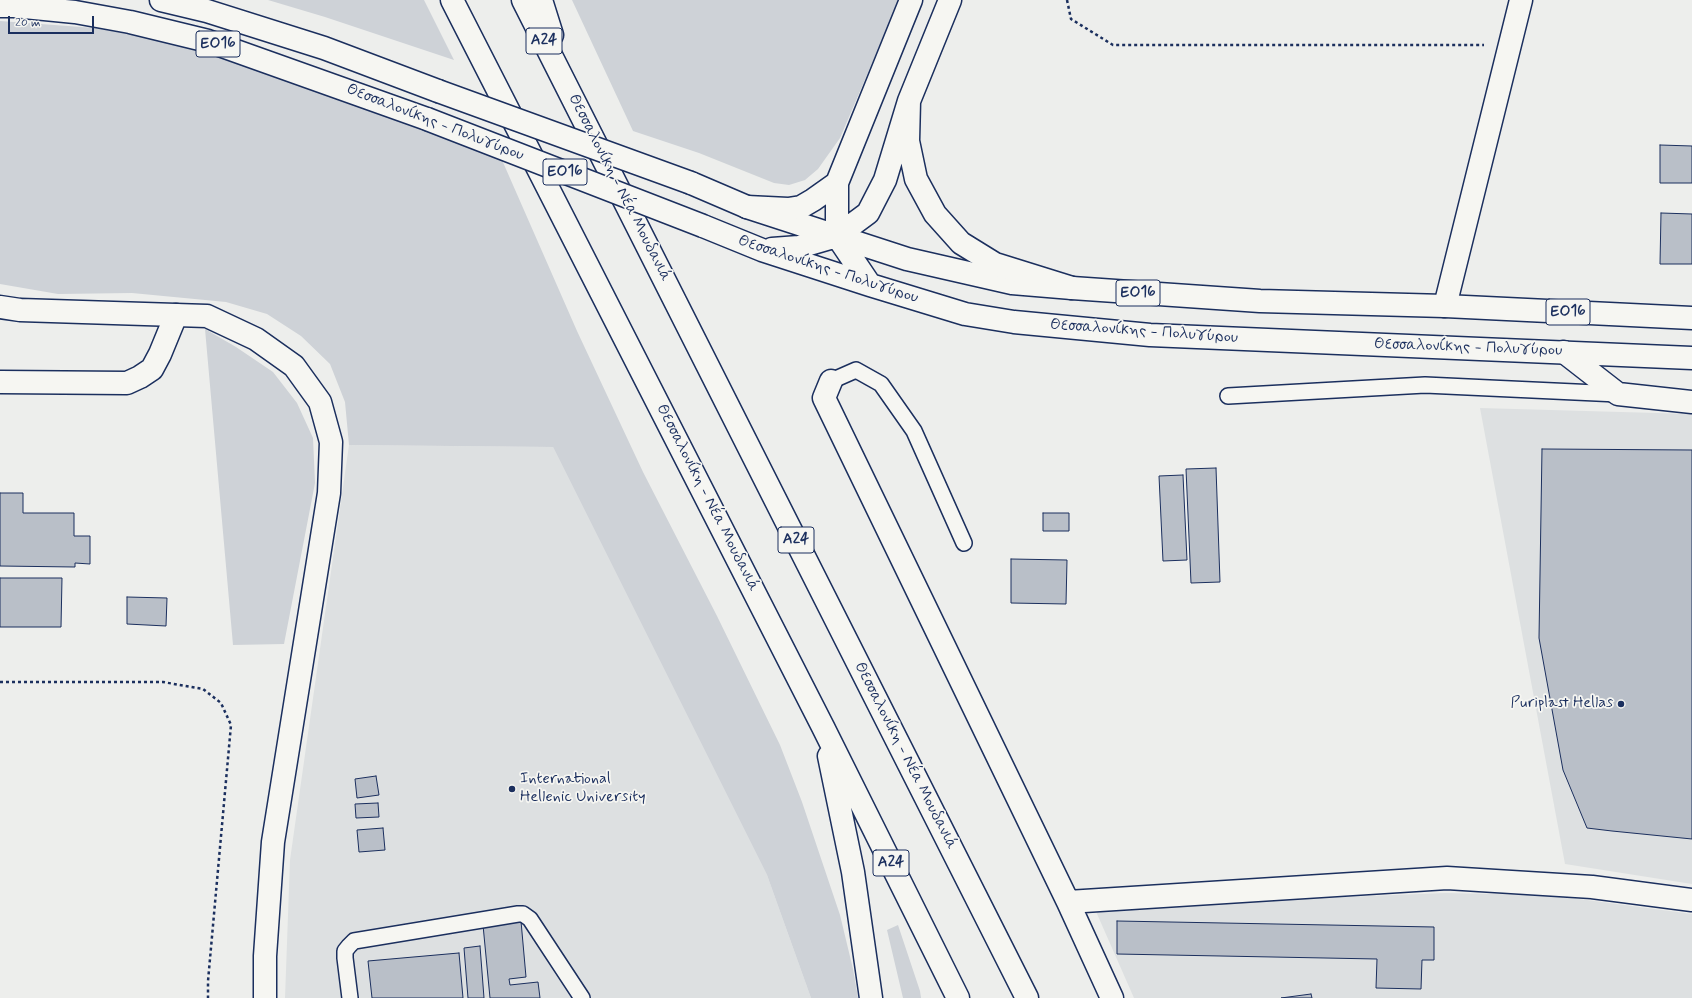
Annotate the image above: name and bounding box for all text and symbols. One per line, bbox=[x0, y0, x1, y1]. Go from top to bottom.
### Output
scale bar bbox=[10, 8, 96, 34]
text: 20 m bbox=[15, 15, 41, 31]
road number: Α24 bbox=[526, 28, 562, 54]
road number: ΕΟ16 bbox=[196, 31, 240, 57]
street label: Θεσσαλονίκης - Πολυγύρου bbox=[344, 80, 526, 166]
street label: Θεσσαλονίκη - Νέα Μουδανιά bbox=[563, 91, 675, 285]
road number: ΕΟ16 bbox=[543, 159, 587, 185]
street label: Θεσσαλονίκης - Πολυγύρου bbox=[735, 232, 921, 308]
road number: ΕΟ16 bbox=[1116, 280, 1160, 306]
road number: ΕΟ16 bbox=[1546, 299, 1590, 325]
street label: Θεσσαλονίκης - Πολυγύρου bbox=[1049, 316, 1239, 348]
street label: Θεσσαλονίκης - Πολυγύρου bbox=[1373, 335, 1563, 361]
street label: Θεσσαλονίκη - Νέα Μουδανιά bbox=[651, 401, 763, 595]
road number: Α24 bbox=[778, 527, 814, 553]
street label: Θεσσαλονίκη - Νέα Μουδανιά bbox=[849, 659, 961, 853]
place label: Puriplast Hellas bbox=[1510, 694, 1613, 714]
marker: Puriplast Hellas bbox=[1616, 699, 1626, 709]
place label: International Hellenic University bbox=[520, 770, 646, 808]
marker: International Hellenic University bbox=[507, 784, 517, 794]
road number: Α24 bbox=[873, 850, 909, 876]

